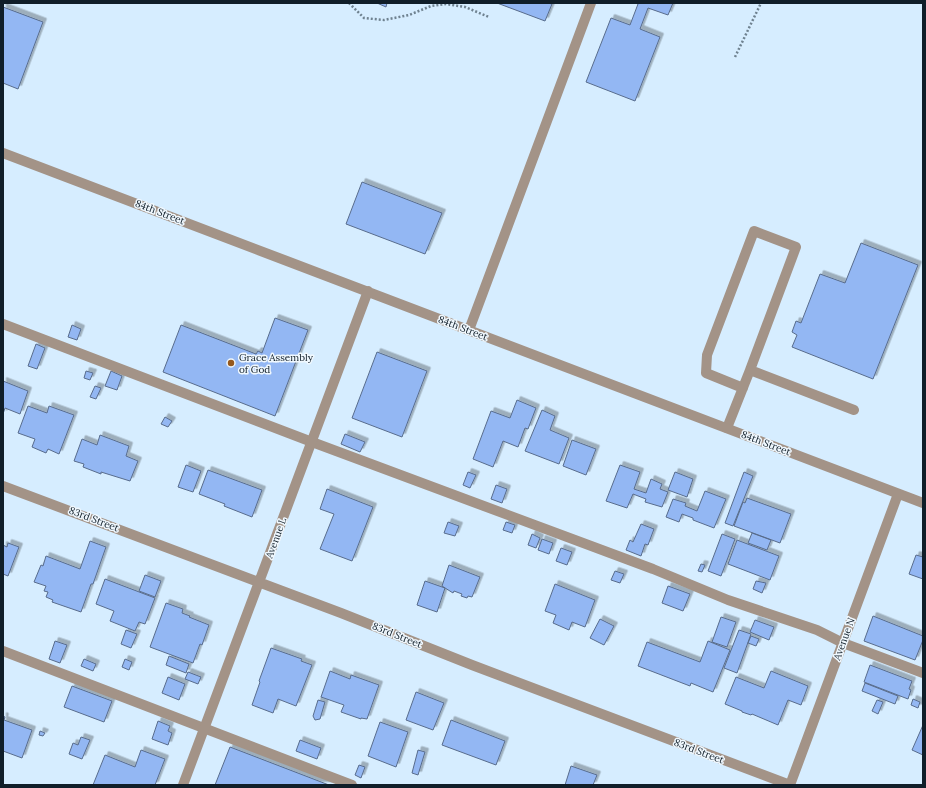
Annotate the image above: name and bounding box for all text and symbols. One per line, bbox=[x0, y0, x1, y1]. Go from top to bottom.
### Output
street label: 84th Street bbox=[133, 197, 187, 227]
street label: 84th Street bbox=[436, 313, 490, 343]
place label: Grace Assembly of God bbox=[239, 351, 314, 376]
marker: Grace Assembly of God bbox=[226, 358, 236, 368]
street label: 84th Street bbox=[739, 428, 793, 458]
street label: 83rd Street bbox=[67, 504, 121, 535]
street label: Avenue L bbox=[262, 516, 289, 561]
street label: Avenue N bbox=[830, 616, 858, 663]
street label: 83rd Street bbox=[370, 619, 424, 651]
street label: 83rd Street bbox=[672, 736, 726, 767]

